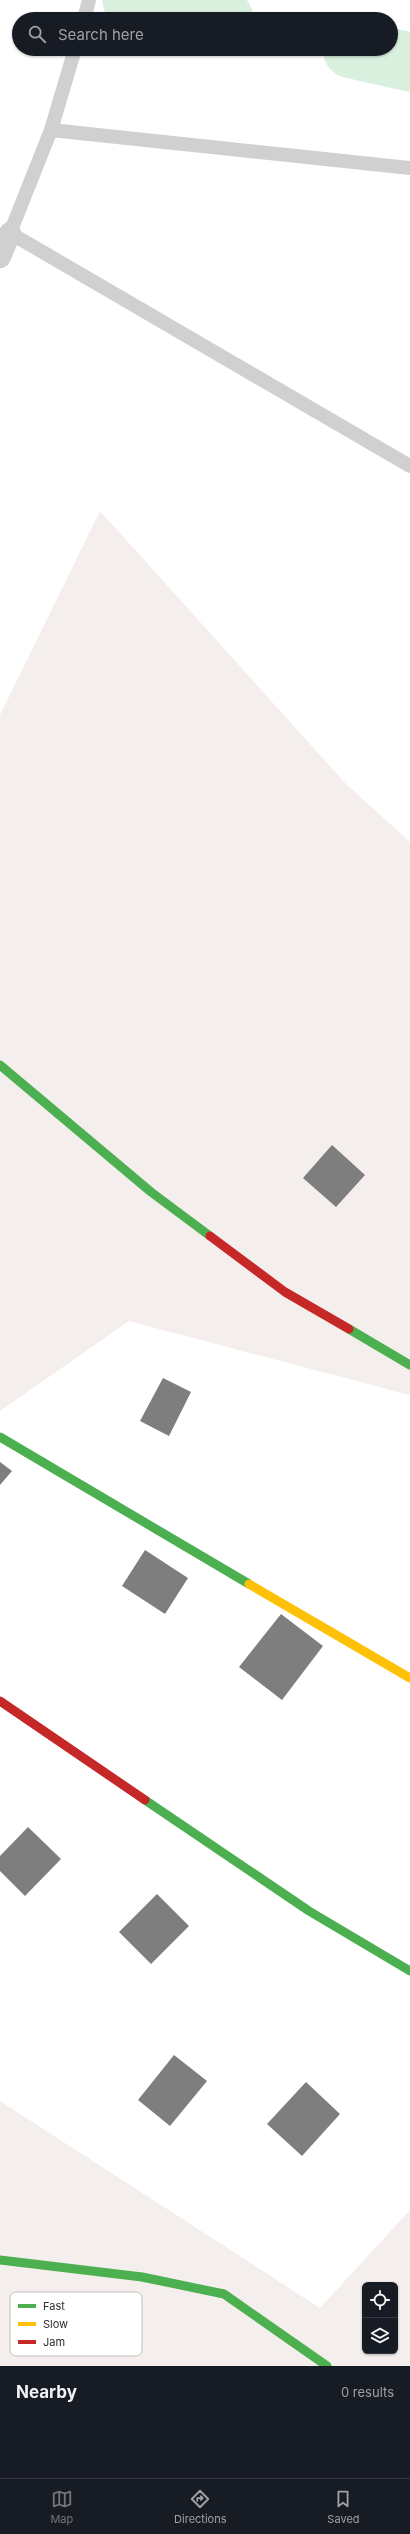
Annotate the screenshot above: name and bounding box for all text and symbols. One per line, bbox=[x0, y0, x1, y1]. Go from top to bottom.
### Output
search box bbox=[12, 12, 398, 56]
icon: search bbox=[26, 23, 48, 45]
text: Search here bbox=[58, 25, 144, 44]
map controls bbox=[362, 2282, 398, 2354]
button: locate bbox=[362, 2282, 398, 2318]
legend bbox=[10, 2292, 142, 2356]
text: Fast bbox=[43, 2299, 65, 2313]
text: Slow bbox=[43, 2317, 68, 2331]
button: layers bbox=[362, 2318, 398, 2354]
text: Jam bbox=[43, 2335, 65, 2349]
text: Nearby bbox=[16, 2382, 77, 2402]
text: 0 results bbox=[341, 2384, 394, 2400]
tab: Map bbox=[50, 2488, 73, 2526]
tab: Directions bbox=[174, 2488, 227, 2526]
tab: Saved bbox=[327, 2488, 360, 2526]

